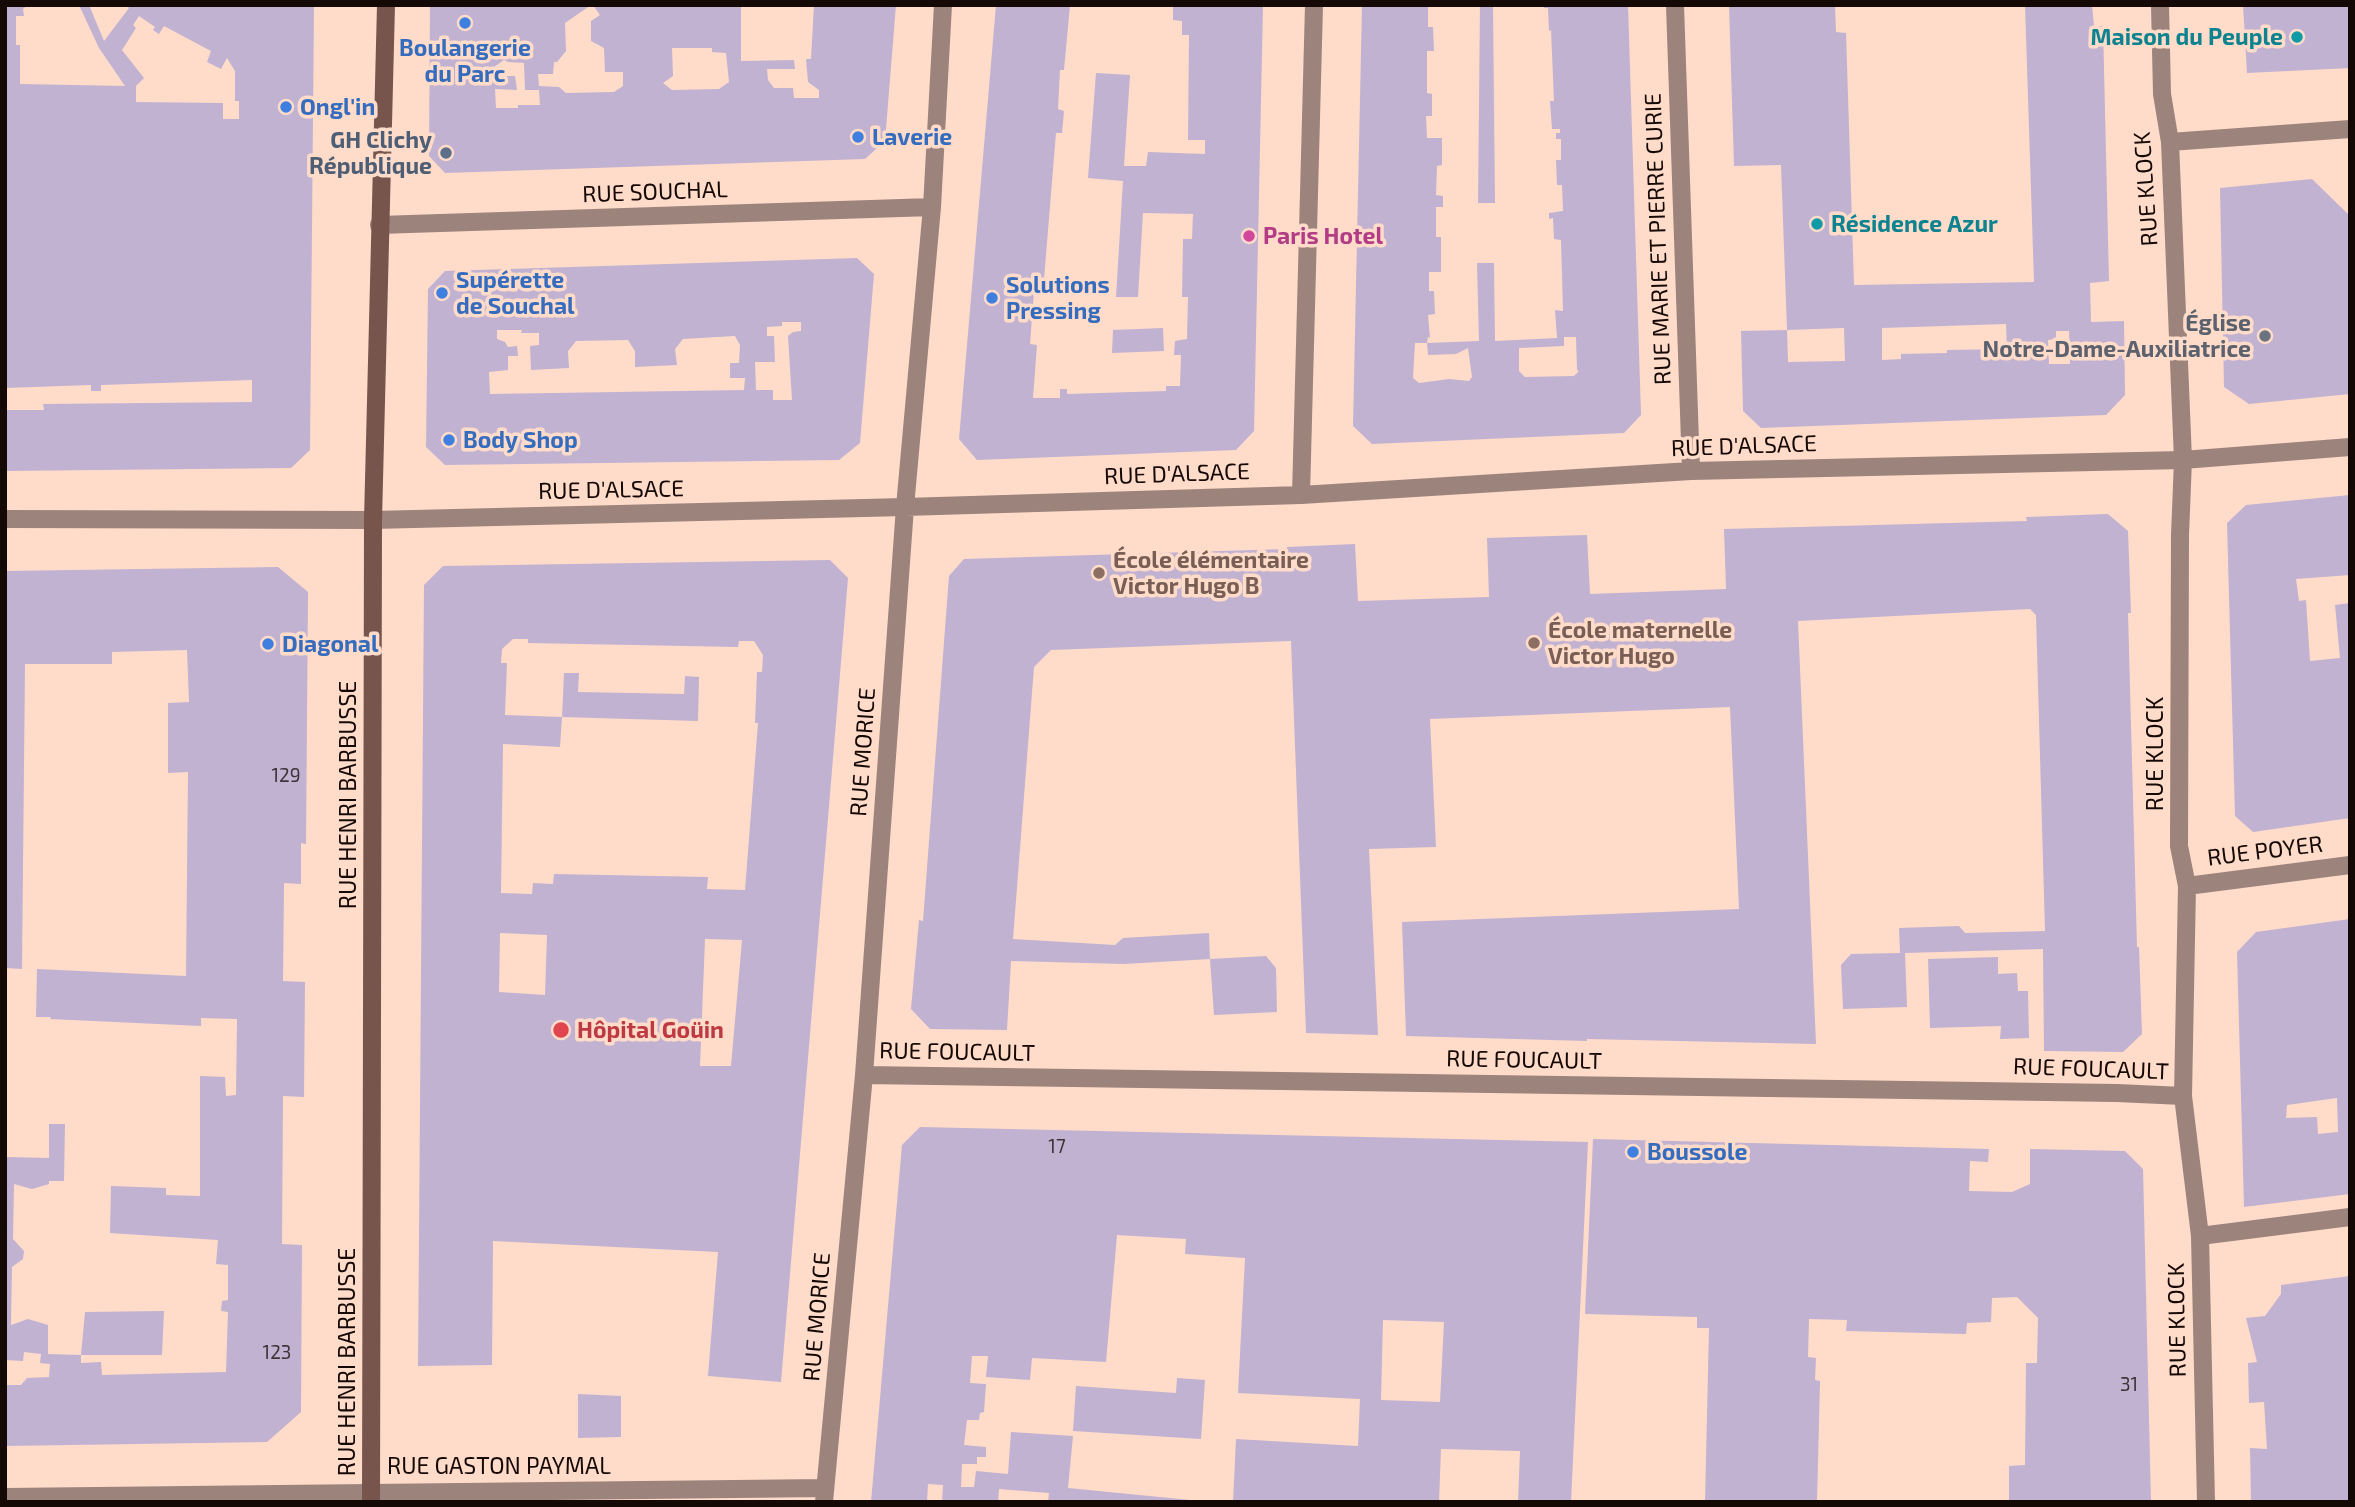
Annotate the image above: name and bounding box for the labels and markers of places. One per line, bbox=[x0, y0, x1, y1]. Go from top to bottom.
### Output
marker: Boulangerie du Parc bbox=[457, 15, 473, 31]
place label: Maison du Peuple bbox=[2091, 23, 2283, 51]
marker: Maison du Peuple bbox=[2289, 29, 2305, 45]
place label: Boulangerie du Parc bbox=[399, 34, 531, 88]
place label: Ongl'in bbox=[300, 93, 375, 121]
marker: Ongl'in bbox=[278, 99, 294, 115]
place label: Laverie bbox=[872, 123, 952, 151]
place label: GH Clichy République bbox=[309, 126, 432, 180]
marker: Laverie bbox=[850, 129, 866, 145]
marker: GH Clichy République bbox=[438, 145, 454, 161]
place label: Résidence Azur bbox=[1831, 210, 1998, 238]
marker: Résidence Azur bbox=[1809, 216, 1825, 232]
place label: Paris Hotel bbox=[1263, 222, 1383, 250]
marker: Paris Hotel bbox=[1241, 228, 1257, 244]
place label: Supérette de Souchal bbox=[456, 266, 575, 320]
place label: Solutions Pressing bbox=[1006, 271, 1110, 325]
marker: Supérette de Souchal bbox=[434, 285, 450, 301]
marker: Solutions Pressing bbox=[984, 290, 1000, 306]
place label: Église Notre-Dame-Auxiliatrice bbox=[1983, 309, 2251, 363]
marker: Église Notre-Dame-Auxiliatrice bbox=[2257, 328, 2273, 344]
place label: Body Shop bbox=[463, 426, 578, 454]
marker: Body Shop bbox=[441, 432, 457, 448]
place label: École élémentaire Victor Hugo B bbox=[1113, 546, 1309, 600]
marker: École élémentaire Victor Hugo B bbox=[1091, 565, 1107, 581]
place label: École maternelle Victor Hugo bbox=[1548, 616, 1732, 670]
place label: Diagonal bbox=[282, 630, 378, 658]
marker: École maternelle Victor Hugo bbox=[1526, 635, 1542, 651]
marker: Diagonal bbox=[260, 636, 276, 652]
place label: Hôpital Goüin bbox=[577, 1016, 724, 1044]
marker: Hôpital Goüin bbox=[551, 1020, 571, 1040]
place label: Boussole bbox=[1647, 1138, 1747, 1166]
marker: Boussole bbox=[1625, 1144, 1641, 1160]

